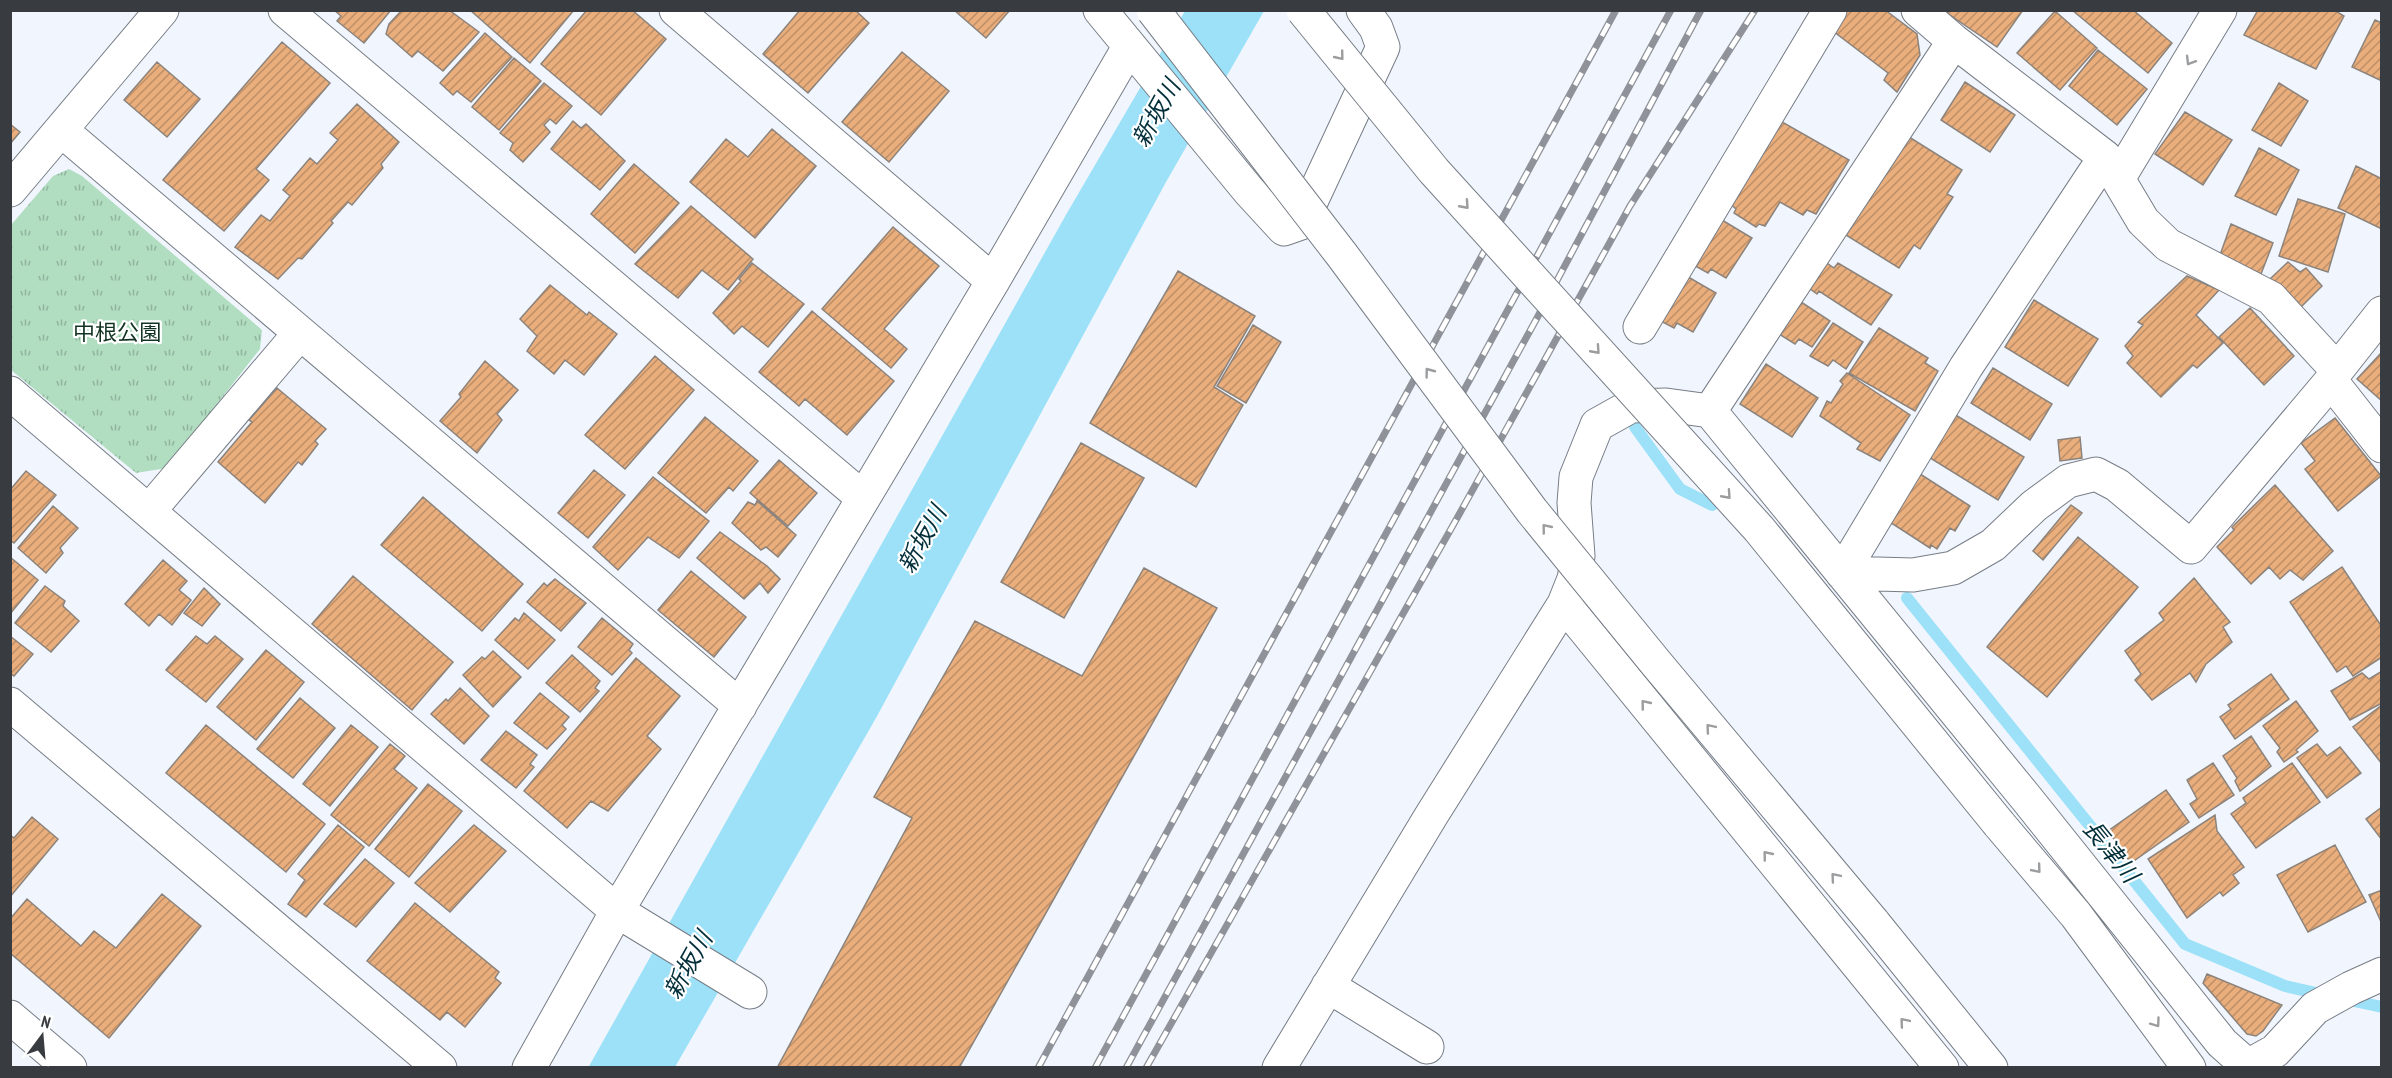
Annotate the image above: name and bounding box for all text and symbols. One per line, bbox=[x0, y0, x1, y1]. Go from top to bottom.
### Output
one-way arrow bbox=[1333, 49, 1344, 60]
one-way arrow bbox=[2185, 55, 2197, 65]
water label: 新坂川 bbox=[1125, 71, 1188, 152]
one-way arrow bbox=[1458, 199, 1469, 209]
park label: 中根公園 bbox=[73, 318, 161, 346]
one-way arrow bbox=[1589, 343, 1600, 354]
one-way arrow bbox=[1425, 368, 1436, 379]
one-way arrow bbox=[1720, 488, 1731, 498]
water label: 新坂川 bbox=[891, 497, 954, 578]
one-way arrow bbox=[1543, 524, 1554, 535]
one-way arrow bbox=[1641, 700, 1652, 711]
one-way arrow bbox=[1706, 724, 1717, 735]
water label: 長津川 bbox=[2076, 813, 2148, 891]
one-way arrow bbox=[1764, 851, 1775, 862]
one-way arrow bbox=[2029, 862, 2040, 873]
one-way arrow bbox=[1831, 873, 1842, 884]
water label: 新坂川 bbox=[657, 923, 720, 1004]
north arrow bbox=[12, 1006, 72, 1066]
text: N bbox=[39, 1011, 53, 1032]
one-way arrow bbox=[2149, 1016, 2160, 1027]
one-way arrow bbox=[1901, 1018, 1912, 1029]

